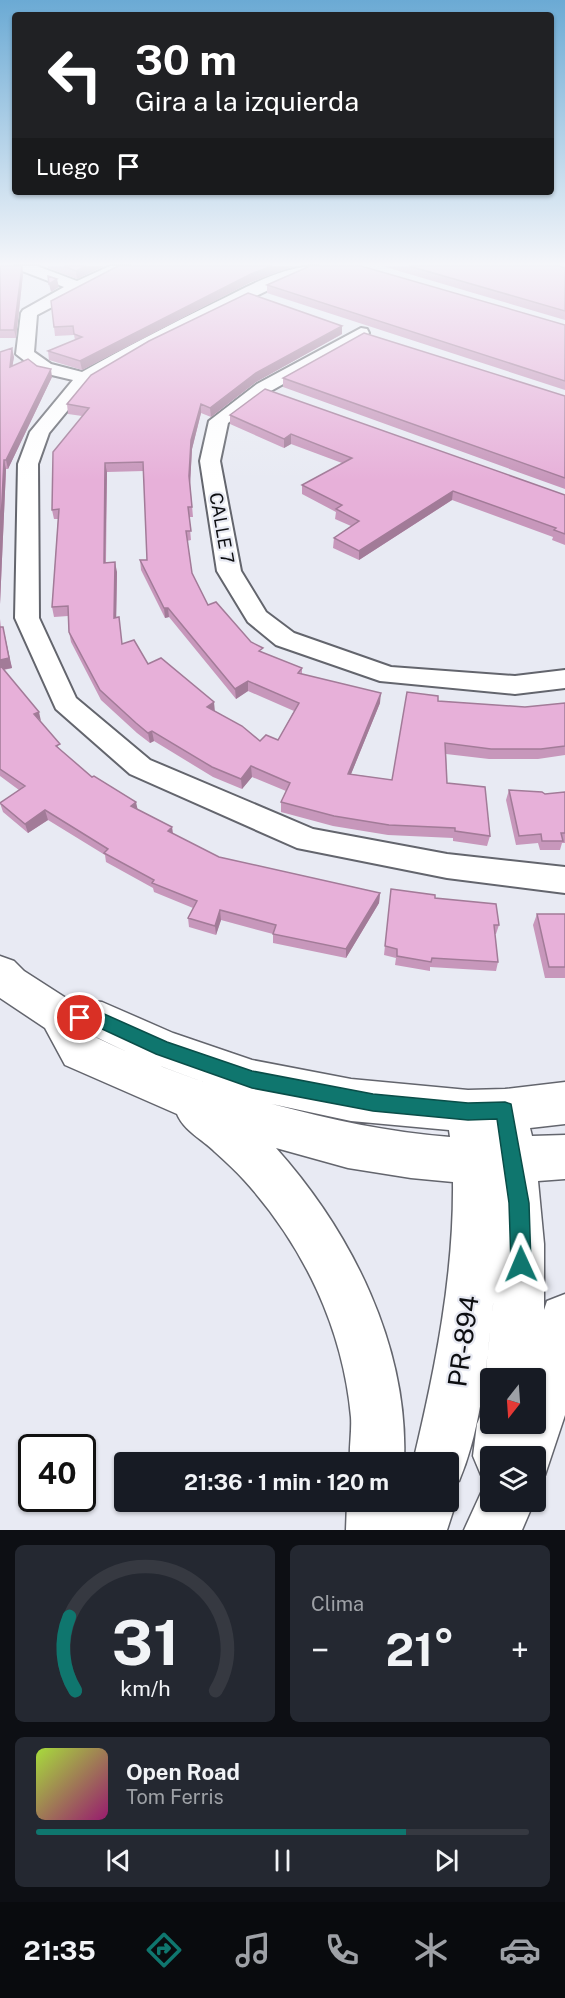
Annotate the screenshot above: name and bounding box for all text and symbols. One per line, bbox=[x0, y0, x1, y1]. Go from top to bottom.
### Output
text: 30 m bbox=[135, 35, 237, 84]
icon: left bbox=[36, 36, 114, 114]
text: Gira a la izquierda bbox=[135, 85, 359, 117]
icon: arrive bbox=[112, 150, 145, 183]
text: Luego bbox=[36, 154, 100, 180]
street label: CALLE 7 bbox=[205, 491, 239, 565]
pin bbox=[54, 992, 105, 1043]
icon: arrive bbox=[63, 1001, 96, 1034]
position arrow bbox=[489, 1232, 553, 1296]
street label: PR-894 bbox=[441, 1293, 485, 1389]
north arrow bbox=[480, 1368, 546, 1434]
map controls bbox=[480, 1368, 546, 1512]
speed limit sign: 40 bbox=[18, 1434, 96, 1512]
button: layers bbox=[480, 1446, 546, 1512]
text: 21:36 · 1 min · 120 m bbox=[184, 1469, 389, 1495]
text: Clima bbox=[311, 1592, 364, 1616]
text: 31 bbox=[111, 1606, 179, 1679]
text: 21° bbox=[385, 1623, 455, 1676]
text: − bbox=[311, 1631, 329, 1669]
text: + bbox=[511, 1631, 529, 1669]
text: km/h bbox=[120, 1676, 170, 1701]
text: Open Road bbox=[126, 1759, 240, 1785]
text: Tom Ferris bbox=[126, 1785, 224, 1809]
icon: previous bbox=[102, 1844, 135, 1877]
icon: pause bbox=[266, 1844, 299, 1877]
icon: next bbox=[430, 1844, 463, 1877]
icon: directions bbox=[143, 1929, 185, 1971]
icon: music bbox=[232, 1929, 274, 1971]
icon: phone bbox=[321, 1929, 363, 1971]
icon: climate bbox=[410, 1929, 452, 1971]
icon: car bbox=[499, 1929, 541, 1971]
text: 21:35 bbox=[24, 1934, 96, 1966]

